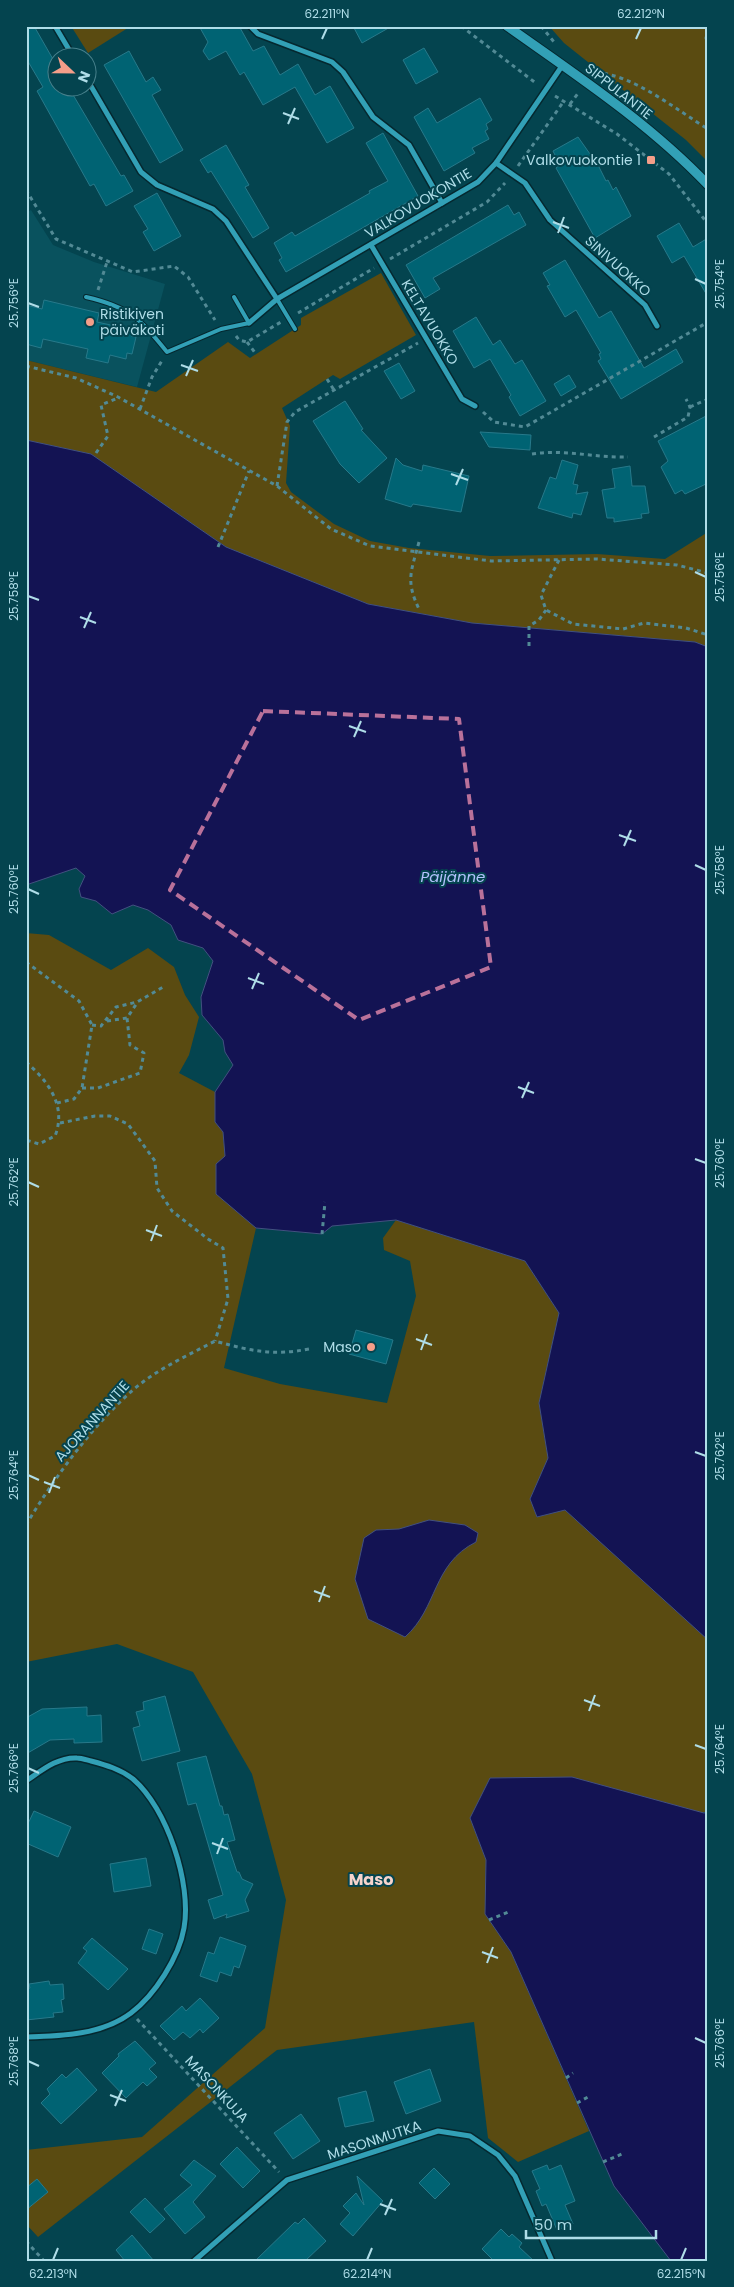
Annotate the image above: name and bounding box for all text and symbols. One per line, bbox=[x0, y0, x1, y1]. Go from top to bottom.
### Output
text: 62.211°N bbox=[305, 5, 349, 22]
text: 62.212°N bbox=[617, 5, 665, 22]
north arrow bbox=[48, 48, 98, 98]
street label: SIPPULANTIE bbox=[581, 58, 657, 124]
text: N bbox=[73, 68, 95, 85]
place label: Valkovuokontie 1 bbox=[526, 150, 641, 170]
marker: Valkovuokontie 1 bbox=[645, 154, 657, 166]
street label: VALKOVUOKONTIE bbox=[361, 163, 475, 243]
street label: SINIVUOKKO bbox=[581, 231, 655, 301]
text: 25.754°E bbox=[711, 259, 728, 309]
street label: KELTAVUOKKO bbox=[397, 276, 463, 368]
text: 25.756°E bbox=[5, 278, 22, 328]
place label: Ristikiven päiväkoti bbox=[100, 304, 164, 340]
marker: Ristikiven päiväkoti bbox=[84, 316, 96, 328]
text: 25.756°E bbox=[711, 552, 728, 602]
text: 25.758°E bbox=[5, 571, 22, 621]
text: 25.758°E bbox=[711, 845, 728, 895]
text: 25.760°E bbox=[5, 864, 22, 914]
water label: Päijänne bbox=[421, 866, 485, 887]
text: 25.760°E bbox=[711, 1138, 728, 1188]
text: 25.762°E bbox=[5, 1157, 22, 1207]
place label: Maso bbox=[323, 1337, 361, 1357]
marker: Maso bbox=[365, 1341, 377, 1353]
street label: AJORANNANTIE bbox=[50, 1376, 134, 1466]
text: 25.762°E bbox=[711, 1431, 728, 1481]
text: 25.764°E bbox=[5, 1450, 22, 1500]
text: 25.764°E bbox=[711, 1724, 728, 1774]
text: 25.766°E bbox=[5, 1743, 22, 1793]
district label: Maso bbox=[349, 1868, 393, 1891]
text: 25.766°E bbox=[711, 2018, 728, 2068]
text: 25.768°E bbox=[5, 2036, 22, 2086]
street label: MASONKUJA bbox=[181, 2051, 253, 2127]
street label: MASONMUTKA bbox=[325, 2115, 423, 2165]
scale bar bbox=[526, 2207, 656, 2239]
text: 50 m bbox=[534, 2214, 572, 2235]
text: 62.213°N bbox=[29, 2265, 77, 2282]
text: 62.214°N bbox=[343, 2265, 391, 2282]
text: 62.215°N bbox=[657, 2265, 705, 2282]

